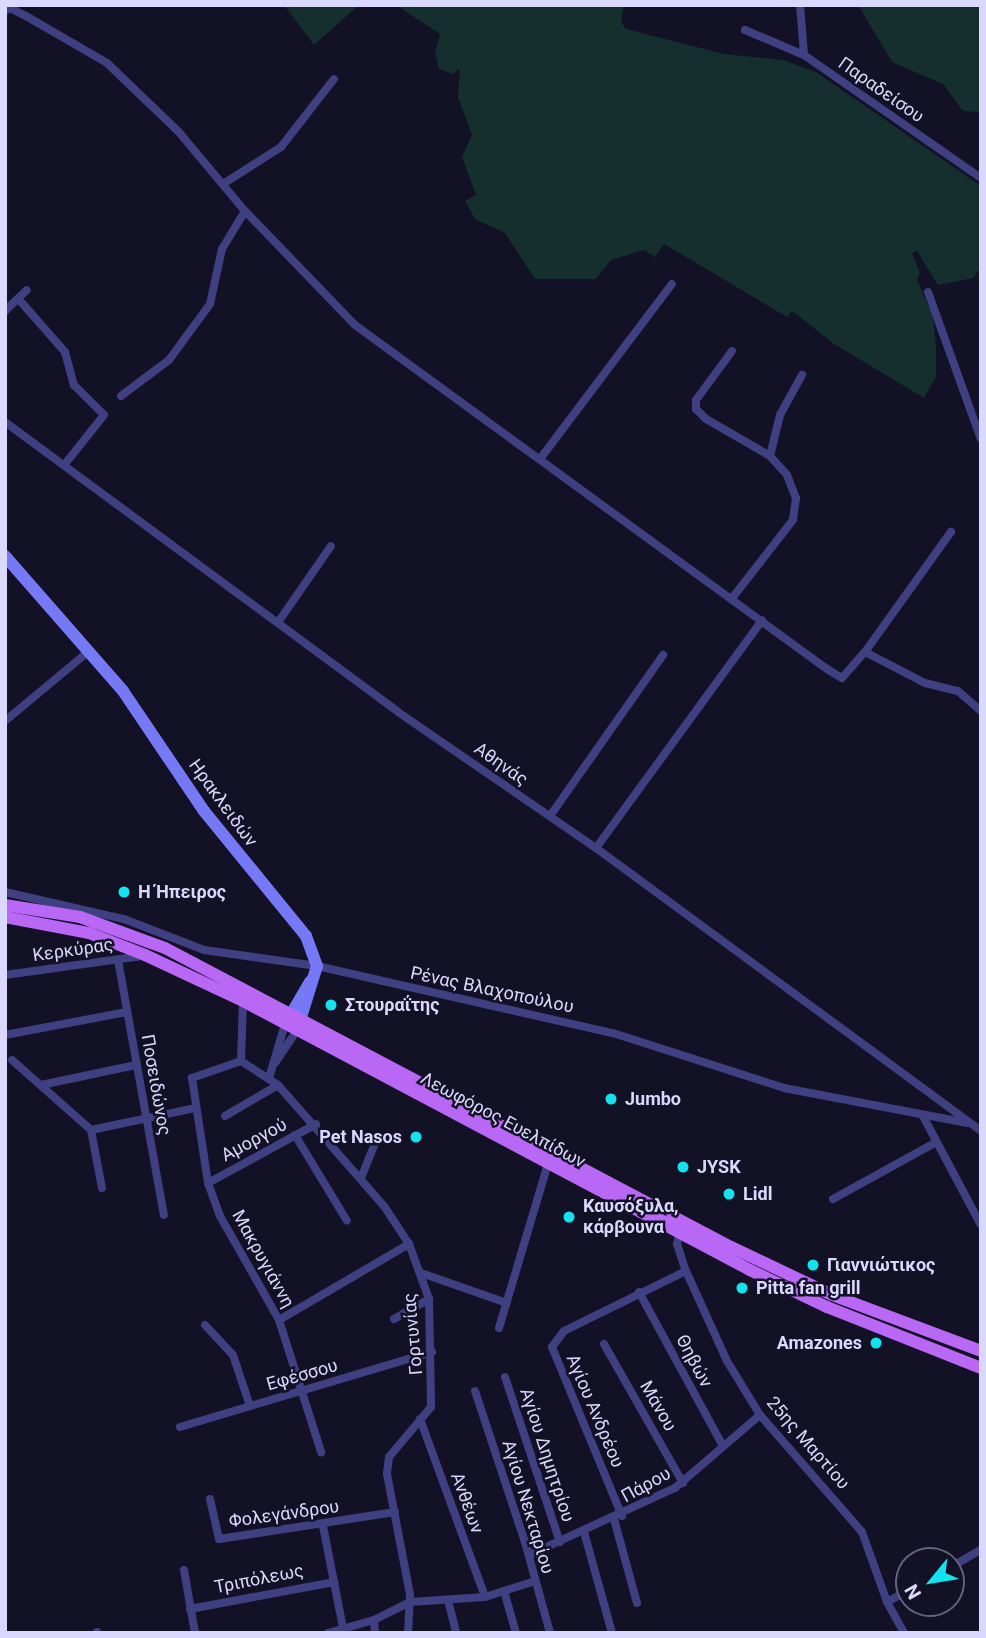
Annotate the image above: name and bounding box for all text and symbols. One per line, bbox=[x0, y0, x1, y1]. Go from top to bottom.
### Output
street label: Παραδείσου bbox=[834, 53, 928, 127]
street label: Αθηνάς bbox=[470, 738, 532, 790]
street label: Ηρακλειδών bbox=[184, 755, 262, 851]
place label: Η Ήπειρος bbox=[138, 881, 226, 903]
marker: Η Ήπειρος bbox=[116, 884, 132, 900]
street label: Κερκύρας bbox=[31, 934, 115, 966]
street label: Ρένας Βλαχοπούλου bbox=[408, 962, 576, 1018]
place label: Στουραΐτης bbox=[345, 994, 439, 1016]
marker: Στουραΐτης bbox=[323, 997, 339, 1013]
street label: Ποσειδώνος bbox=[136, 1033, 176, 1137]
street label: Λεωφόρος Ευελπίδων bbox=[417, 1067, 589, 1173]
place label: Jumbo bbox=[625, 1088, 681, 1110]
marker: Jumbo bbox=[603, 1091, 619, 1107]
street label: Αμοργού bbox=[217, 1114, 291, 1166]
place label: Pet Nasos bbox=[319, 1126, 402, 1148]
marker: Pet Nasos bbox=[408, 1129, 424, 1145]
place label: JYSK bbox=[697, 1156, 741, 1178]
marker: JYSK bbox=[675, 1159, 691, 1175]
place label: Lidl bbox=[743, 1183, 772, 1205]
marker: Lidl bbox=[721, 1186, 737, 1202]
place label: Καυσόξυλα, κάρβουνα bbox=[583, 1196, 678, 1238]
street label: Μακρυγιάννη bbox=[227, 1206, 299, 1312]
marker: Καυσόξυλα, κάρβουνα bbox=[561, 1209, 577, 1225]
place label: Γιαννιώτικος bbox=[827, 1254, 935, 1276]
marker: Γιαννιώτικος bbox=[805, 1257, 821, 1273]
place label: Pitta fan grill bbox=[756, 1277, 860, 1299]
marker: Pitta fan grill bbox=[734, 1280, 750, 1296]
street label: Γορτυνίας bbox=[399, 1292, 427, 1376]
street label: Θηβών bbox=[671, 1331, 717, 1391]
place label: Amazones bbox=[777, 1332, 862, 1354]
marker: Amazones bbox=[868, 1335, 884, 1351]
street label: Αγίου Ανδρέου bbox=[561, 1351, 629, 1471]
street label: Εφέσσου bbox=[264, 1355, 340, 1395]
street label: Μάνου bbox=[635, 1377, 681, 1435]
street label: Αγίου Δημητρίου bbox=[515, 1385, 579, 1525]
street label: 25ης Μαρτίου bbox=[762, 1392, 854, 1494]
street label: Αγίου Νεκταρίου bbox=[497, 1437, 559, 1577]
street label: Πάρου bbox=[617, 1463, 675, 1507]
street label: Ανθέων bbox=[446, 1470, 488, 1536]
street label: Φολεγάνδρου bbox=[228, 1496, 340, 1532]
north arrow bbox=[895, 1547, 965, 1617]
street label: Τριπόλεως bbox=[213, 1560, 305, 1598]
text: N bbox=[900, 1580, 926, 1603]

